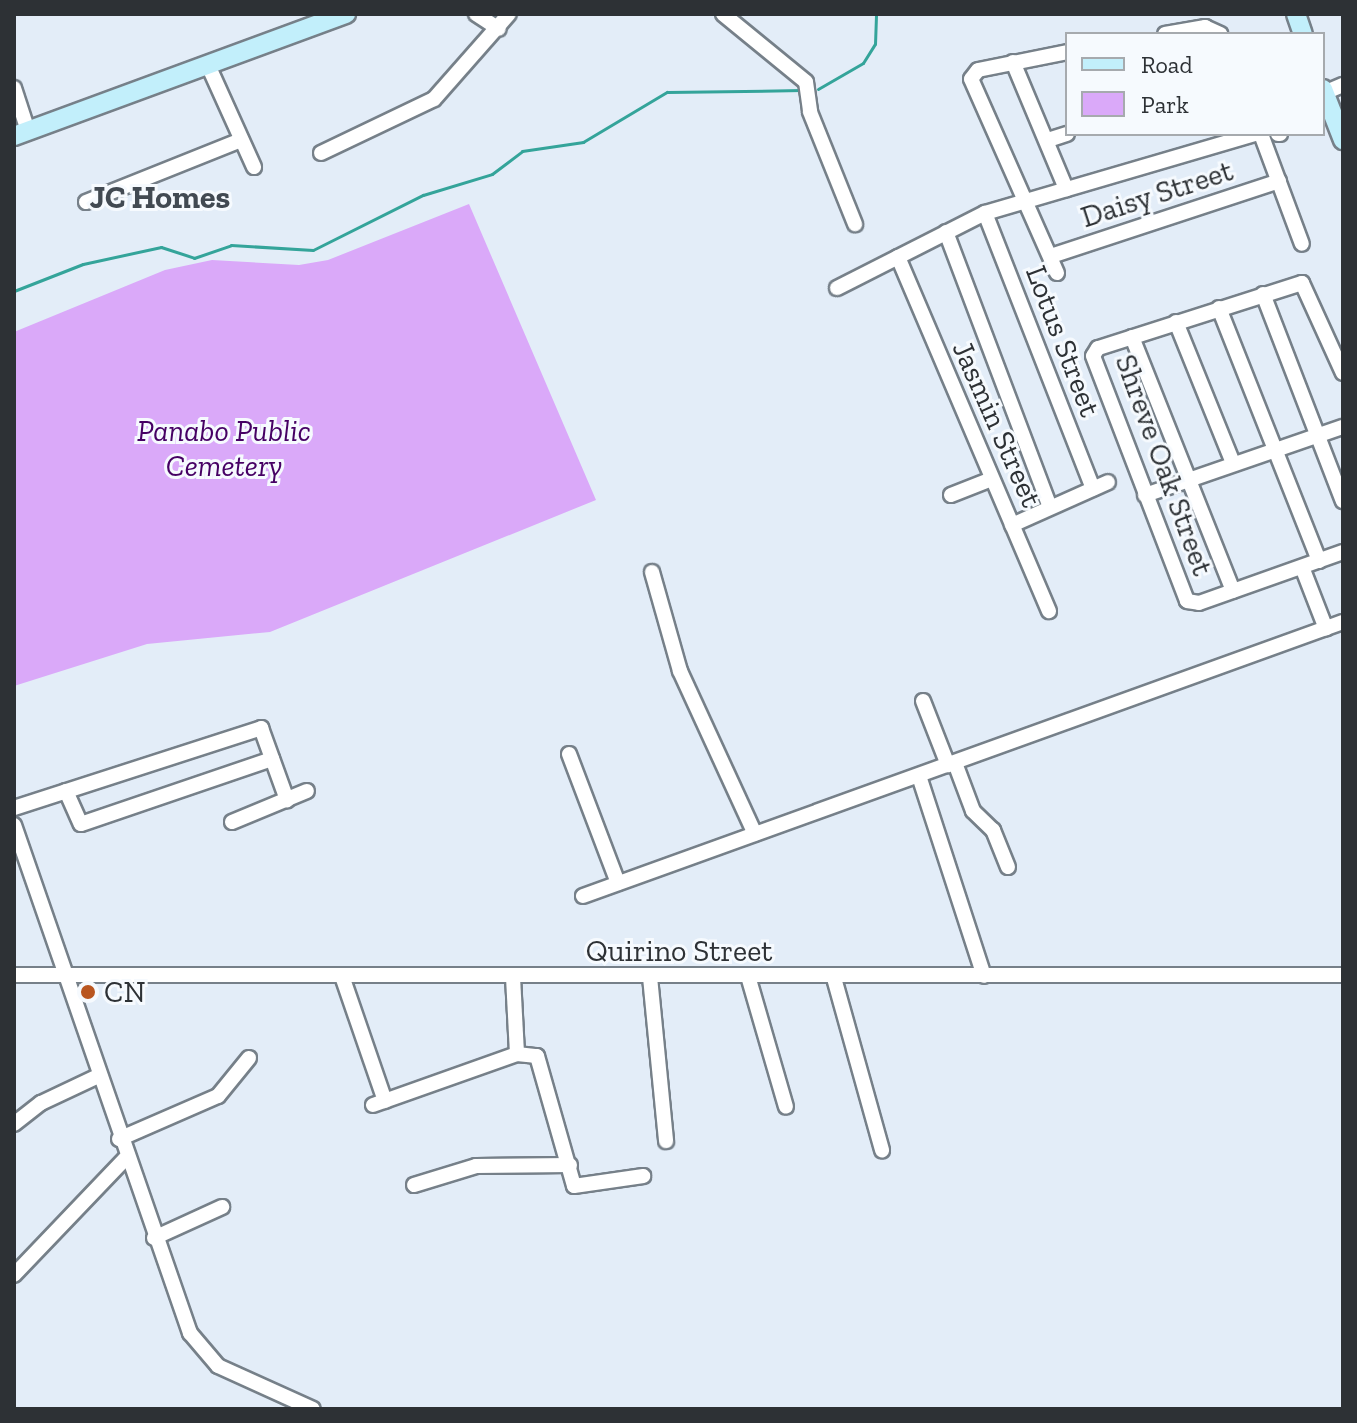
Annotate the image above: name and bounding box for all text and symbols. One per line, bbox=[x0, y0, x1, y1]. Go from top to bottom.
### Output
legend bbox=[1065, 32, 1325, 136]
text: Road bbox=[1141, 50, 1193, 79]
text: Park bbox=[1141, 90, 1189, 119]
street label: Daisy Street bbox=[1076, 152, 1238, 236]
district label: JC Homes bbox=[90, 178, 230, 216]
street label: Lotus Street bbox=[1018, 260, 1108, 422]
street label: Jasmin Street bbox=[944, 335, 1050, 513]
street label: Shreve Oak Street bbox=[1107, 350, 1221, 580]
park label: Panabo Public Cemetery bbox=[137, 413, 311, 484]
street label: Quirino Street bbox=[586, 933, 772, 969]
place label: CN bbox=[104, 974, 146, 1010]
marker: CN bbox=[79, 983, 97, 1001]

